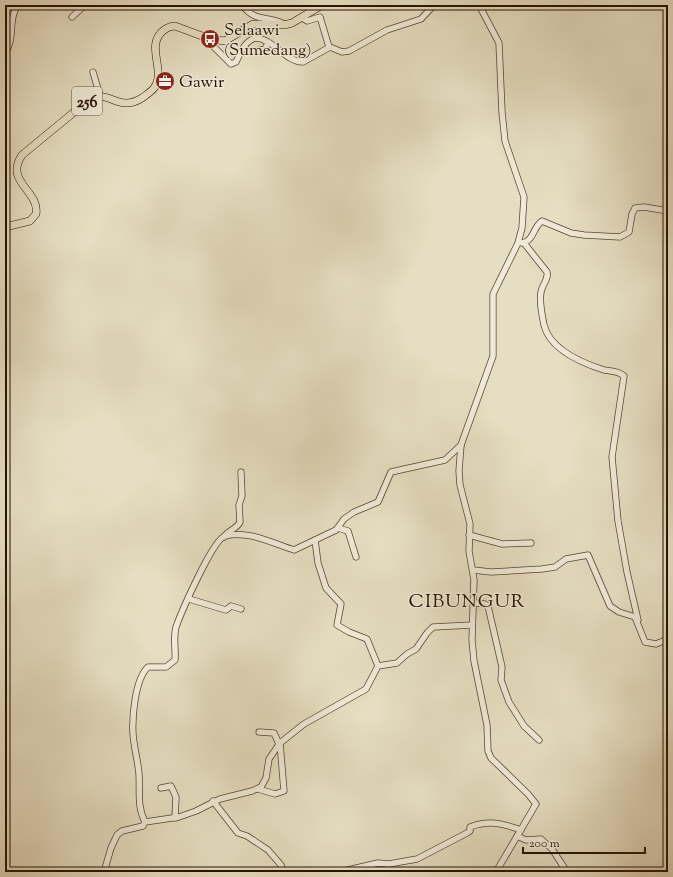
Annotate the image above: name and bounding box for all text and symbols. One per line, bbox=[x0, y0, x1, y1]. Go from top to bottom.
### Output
place label: Selaawi (Sumedang) bbox=[224, 19, 311, 63]
bus stop icon: Selaawi (Sumedang) bbox=[199, 28, 221, 50]
office icon: Gawir bbox=[154, 70, 176, 92]
place label: Gawir bbox=[179, 71, 225, 95]
road number: 256 bbox=[72, 87, 102, 115]
district label: CIBUNGUR bbox=[409, 589, 525, 616]
scale bar bbox=[523, 829, 645, 855]
text: 200 m bbox=[529, 835, 560, 853]

